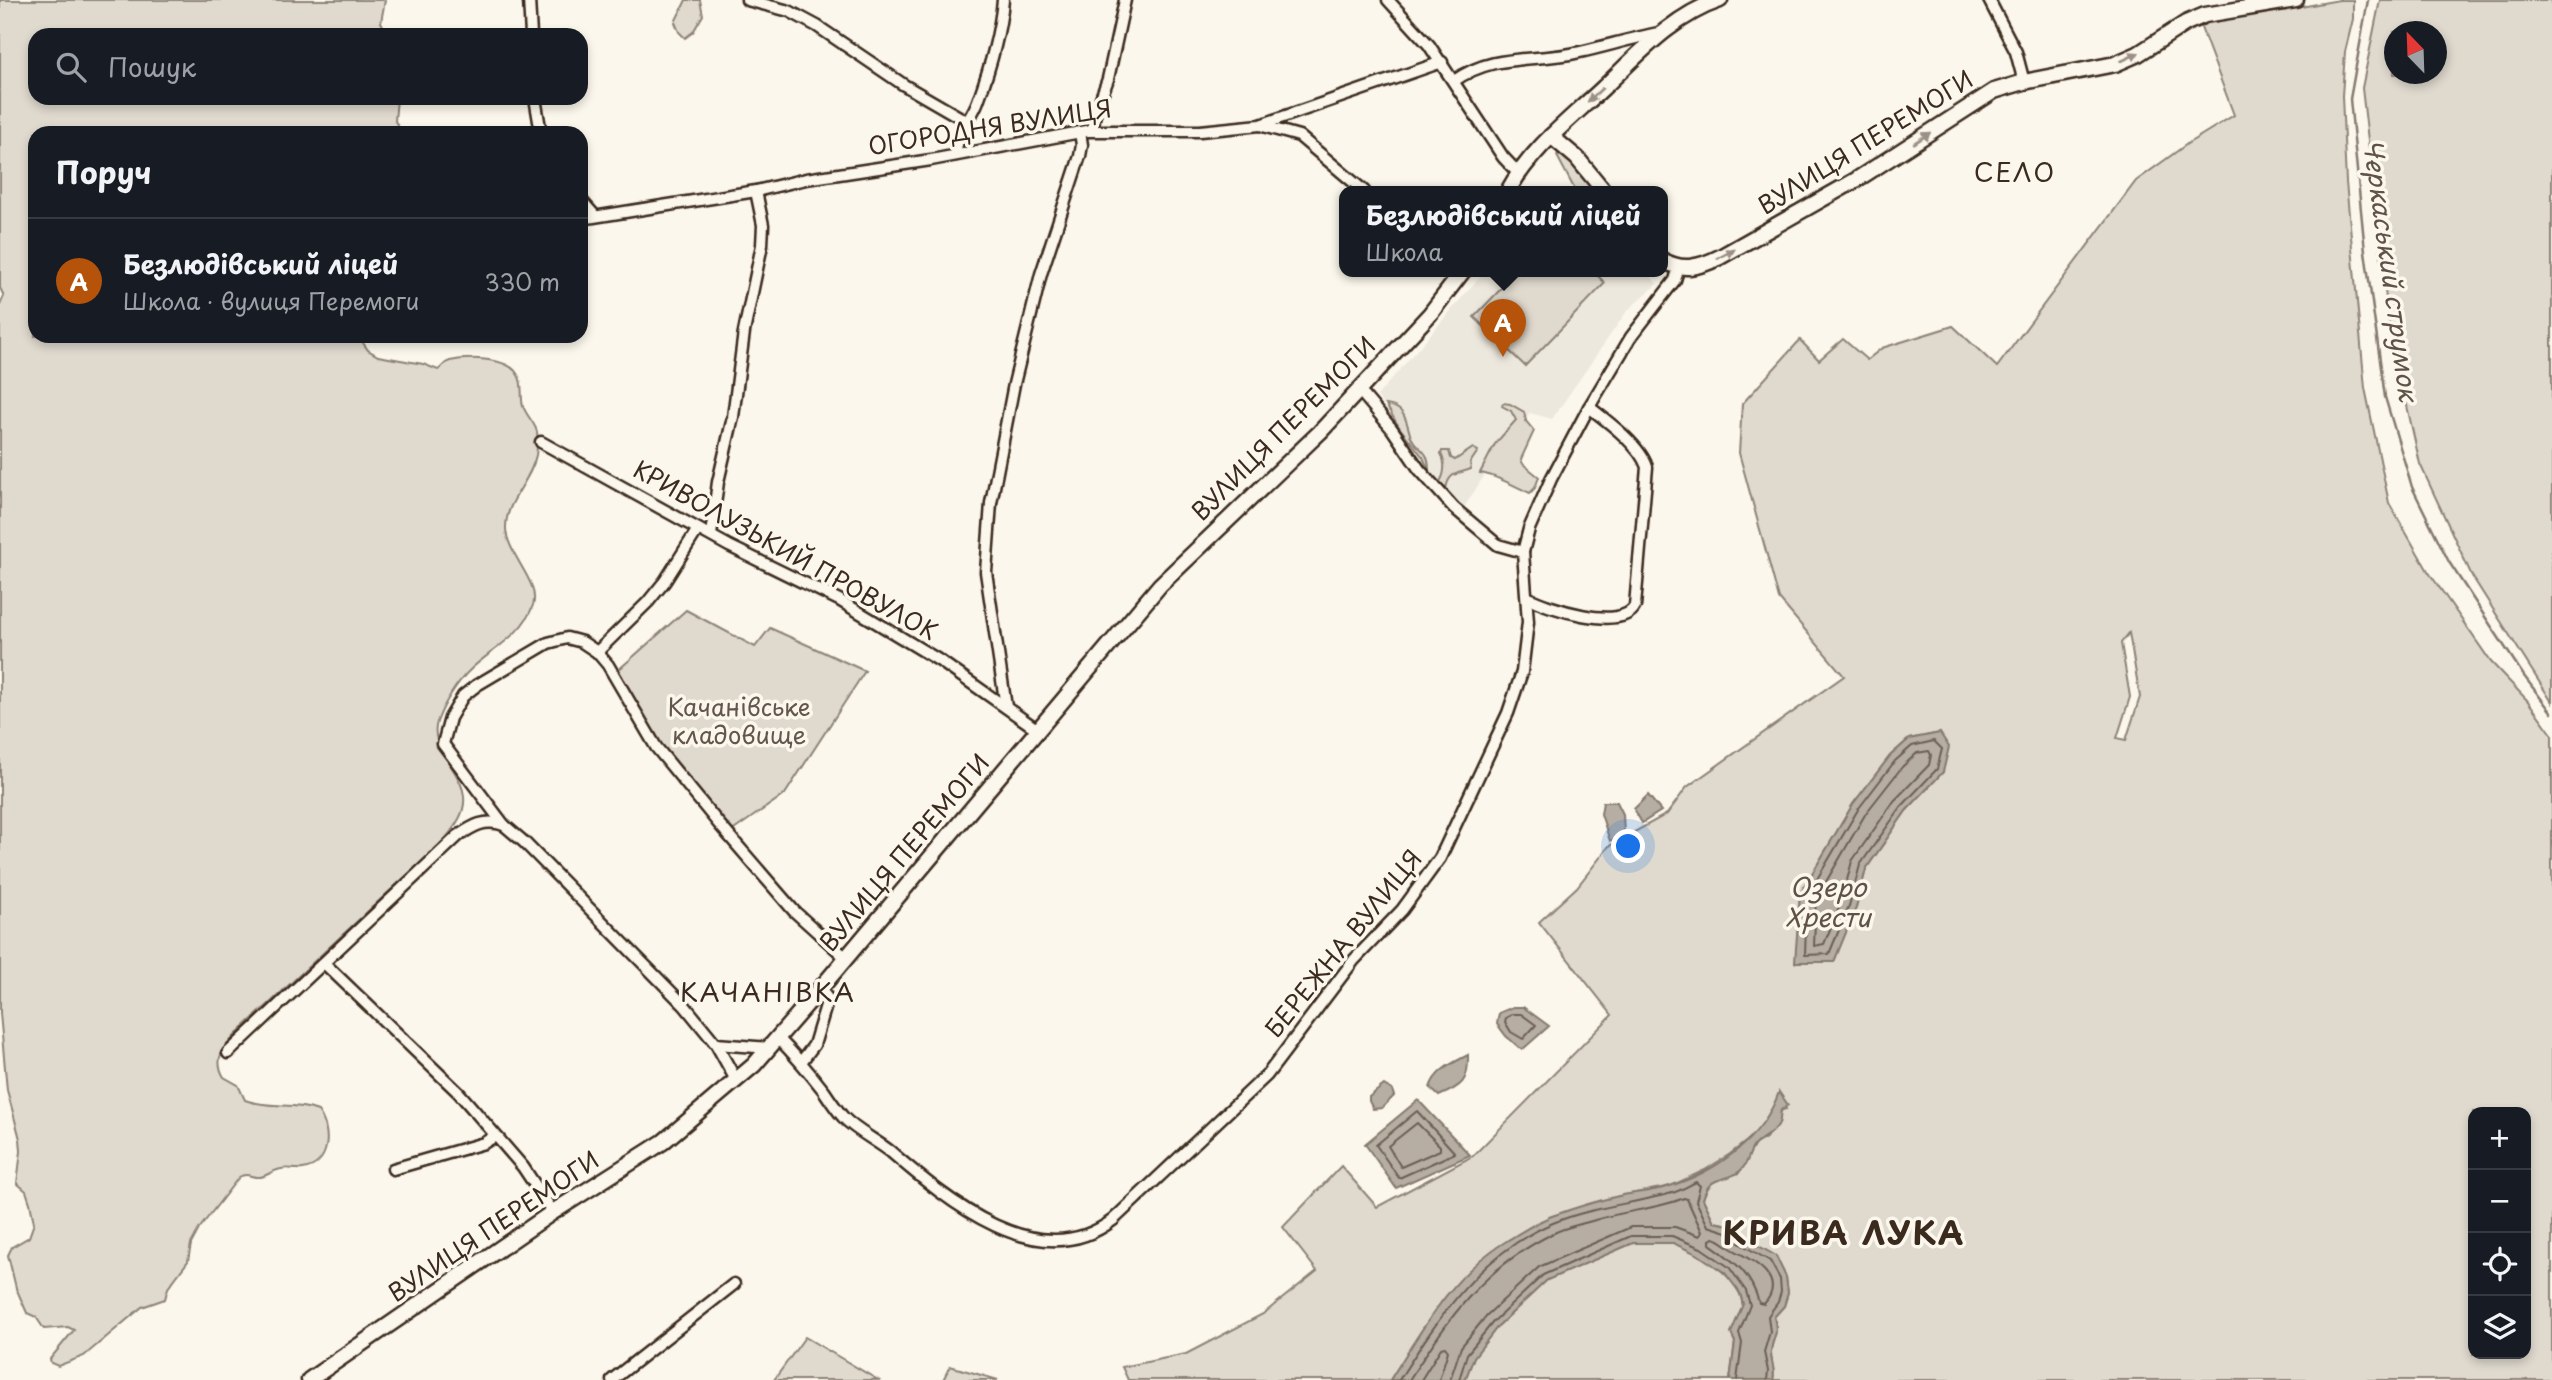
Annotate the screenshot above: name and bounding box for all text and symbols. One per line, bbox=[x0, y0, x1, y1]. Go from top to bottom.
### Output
north arrow bbox=[2384, 21, 2447, 84]
search box bbox=[28, 28, 588, 105]
text: Пошук bbox=[108, 47, 196, 86]
icon: search bbox=[52, 48, 90, 86]
one-way arrow bbox=[2120, 52, 2140, 63]
street label: ВУЛИЦЯ ПЕРЕМОГИ bbox=[1750, 60, 1980, 222]
one-way arrow bbox=[1586, 87, 1604, 103]
street label: ОГОРОДНЯ ВУЛИЦЯ bbox=[865, 89, 1114, 163]
one-way arrow bbox=[1912, 132, 1931, 145]
water label: Черкаський струмок bbox=[2354, 136, 2430, 406]
text: Поруч bbox=[56, 149, 151, 194]
district label: СЕЛО bbox=[1974, 152, 2056, 191]
popup bbox=[1339, 186, 1668, 277]
text: Безлюдівський ліцей bbox=[1366, 195, 1641, 234]
text: Школа bbox=[1366, 234, 1443, 269]
text: Безлюдівський ліцей bbox=[123, 244, 399, 283]
one-way arrow bbox=[1716, 248, 1736, 260]
text: A bbox=[70, 264, 88, 299]
text: 330 m bbox=[484, 264, 560, 299]
text: Школа · вулиця Перемоги bbox=[123, 283, 419, 318]
pin: A bbox=[1480, 299, 1526, 357]
street label: ВУЛИЦЯ ПЕРЕМОГИ bbox=[1182, 327, 1383, 528]
street label: КРИВОЛУЗЬКИЙ ПРОВУЛОК bbox=[627, 450, 945, 648]
park label: Качанівське кладовище bbox=[667, 688, 811, 752]
street label: ВУЛИЦЯ ПЕРЕМОГИ bbox=[810, 745, 997, 958]
your location bbox=[1611, 829, 1645, 863]
street label: БЕРЕЖНА ВУЛИЦЯ bbox=[1255, 841, 1430, 1044]
water label: Озеро Хрести bbox=[1785, 867, 1872, 936]
district label: КАЧАНІВКА bbox=[680, 972, 856, 1011]
map controls bbox=[2468, 1107, 2531, 1359]
button: + bbox=[2468, 1107, 2531, 1170]
street label: ВУЛИЦЯ ПЕРЕМОГИ bbox=[380, 1141, 606, 1310]
button: − bbox=[2468, 1170, 2531, 1233]
district label: КРИВА ЛУКА bbox=[1723, 1208, 1965, 1256]
button: locate bbox=[2468, 1233, 2531, 1296]
button: layers bbox=[2468, 1296, 2531, 1359]

